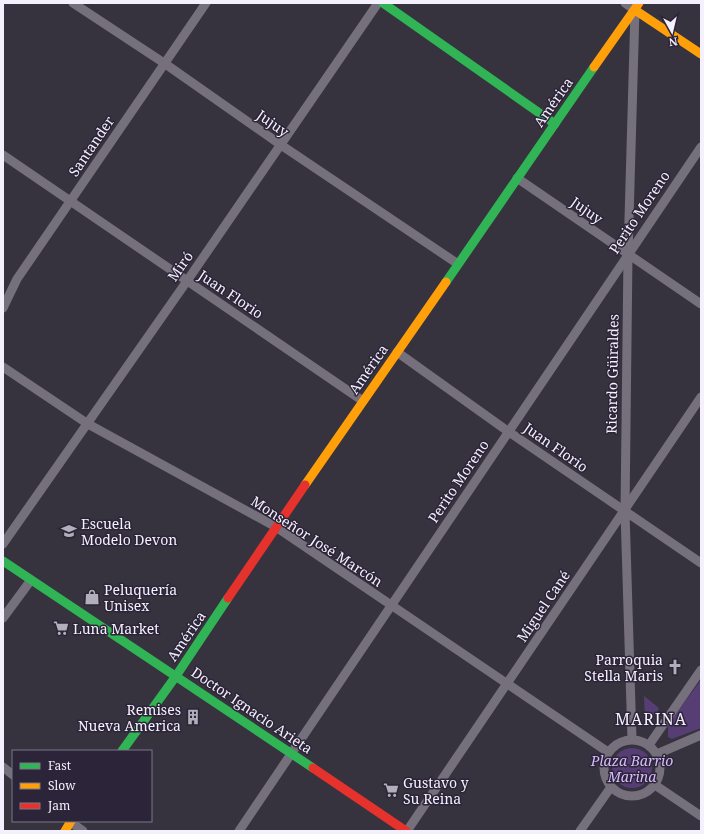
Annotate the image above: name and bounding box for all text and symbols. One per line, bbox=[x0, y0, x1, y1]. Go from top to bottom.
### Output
north arrow bbox=[652, 12, 692, 52]
text: N bbox=[668, 34, 679, 50]
street label: América bbox=[529, 73, 577, 131]
street label: Jujuy bbox=[252, 105, 293, 141]
street label: Santander bbox=[64, 112, 118, 180]
street label: Perito Moreno bbox=[604, 167, 674, 257]
street label: Jujuy bbox=[566, 192, 607, 228]
street label: Miró bbox=[163, 247, 197, 285]
street label: Juan Florio bbox=[194, 265, 267, 323]
street label: Ricardo Güiraldes bbox=[601, 314, 623, 434]
street label: América bbox=[344, 340, 392, 398]
street label: Juan Florio bbox=[519, 417, 592, 476]
street label: Perito Moreno bbox=[423, 436, 493, 526]
street label: Monseñor José Marcón bbox=[247, 491, 387, 591]
place label: Escuela Modelo Devon bbox=[81, 514, 177, 549]
school or university icon: Escuela Modelo Devon bbox=[60, 522, 78, 540]
street label: Miguel Cané bbox=[512, 566, 574, 646]
place label: Peluquería Unisex bbox=[104, 580, 177, 615]
shop icon: Peluquería Unisex bbox=[83, 588, 101, 606]
street label: América bbox=[162, 607, 210, 665]
supermarket icon: Luna Market bbox=[52, 619, 70, 637]
place label: Luna Market bbox=[73, 619, 159, 638]
place label: Parroquia Stella Maris bbox=[584, 650, 663, 685]
church icon: Parroquia Stella Maris bbox=[666, 658, 684, 676]
street label: Doctor Ignacio Arieta bbox=[188, 662, 316, 758]
place label: Remises Nueva America bbox=[78, 700, 181, 735]
building icon: Remises Nueva America bbox=[184, 708, 202, 726]
district label: MARINA bbox=[615, 708, 687, 730]
legend bbox=[12, 750, 152, 822]
park label: Plaza Barrio Marina bbox=[590, 751, 673, 786]
text: Fast bbox=[48, 757, 71, 774]
place label: Gustavo y Su Reina bbox=[403, 773, 469, 808]
text: Slow bbox=[48, 777, 76, 794]
supermarket icon: Gustavo y Su Reina bbox=[382, 781, 400, 799]
text: Jam bbox=[47, 797, 70, 814]

